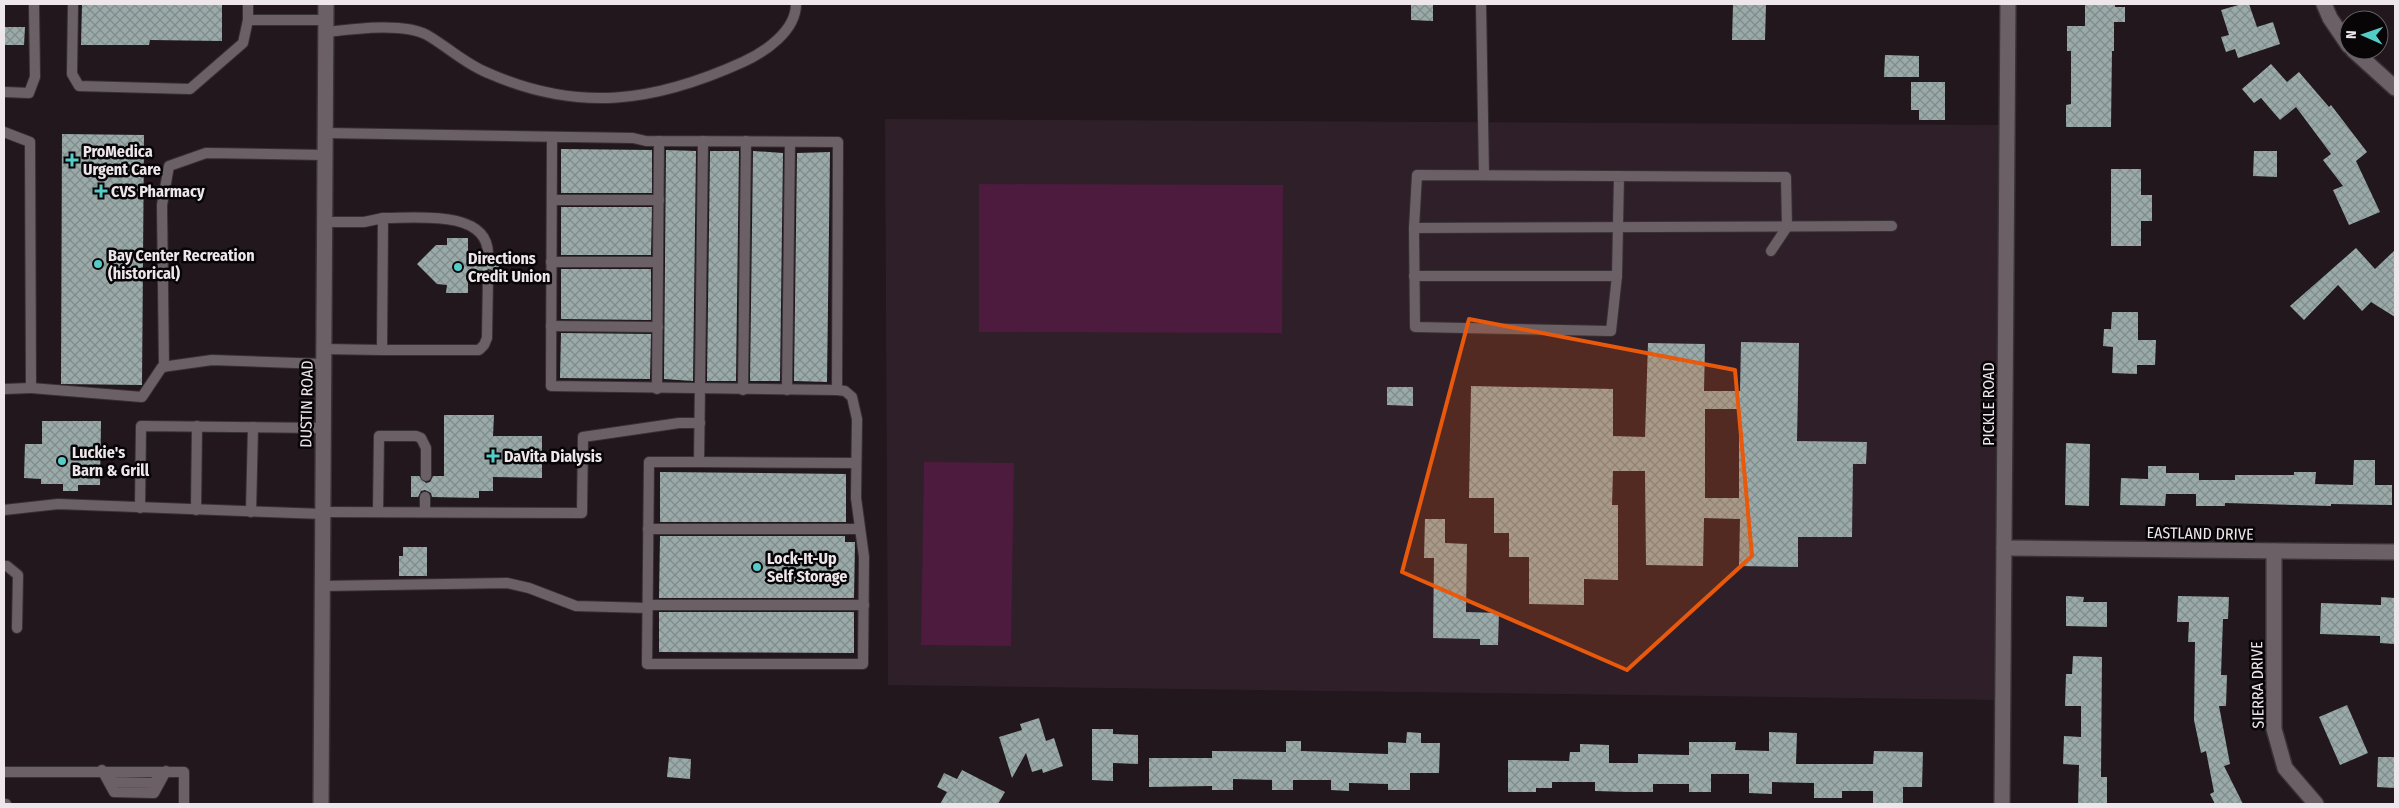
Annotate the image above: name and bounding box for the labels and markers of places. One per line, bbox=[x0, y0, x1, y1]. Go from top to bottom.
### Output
place label: ProMedica Urgent Care bbox=[83, 142, 161, 179]
marker: ProMedica Urgent Care bbox=[65, 153, 79, 167]
place label: CVS Pharmacy bbox=[111, 182, 205, 201]
marker: CVS Pharmacy bbox=[95, 185, 107, 197]
place label: Bay Center Recreation (historical) bbox=[108, 246, 255, 283]
place label: Directions Credit Union bbox=[468, 249, 550, 286]
marker: Bay Center Recreation (historical) bbox=[92, 258, 104, 270]
marker: Directions Credit Union bbox=[452, 261, 464, 273]
place label: Luckie's Barn & Grill bbox=[72, 443, 150, 480]
place label: DaVita Dialysis bbox=[504, 447, 602, 466]
marker: DaVita Dialysis bbox=[486, 449, 500, 463]
marker: Luckie's Barn & Grill bbox=[56, 455, 68, 467]
place label: Lock-It-Up Self Storage bbox=[767, 549, 847, 586]
marker: Lock-It-Up Self Storage bbox=[751, 561, 763, 573]

